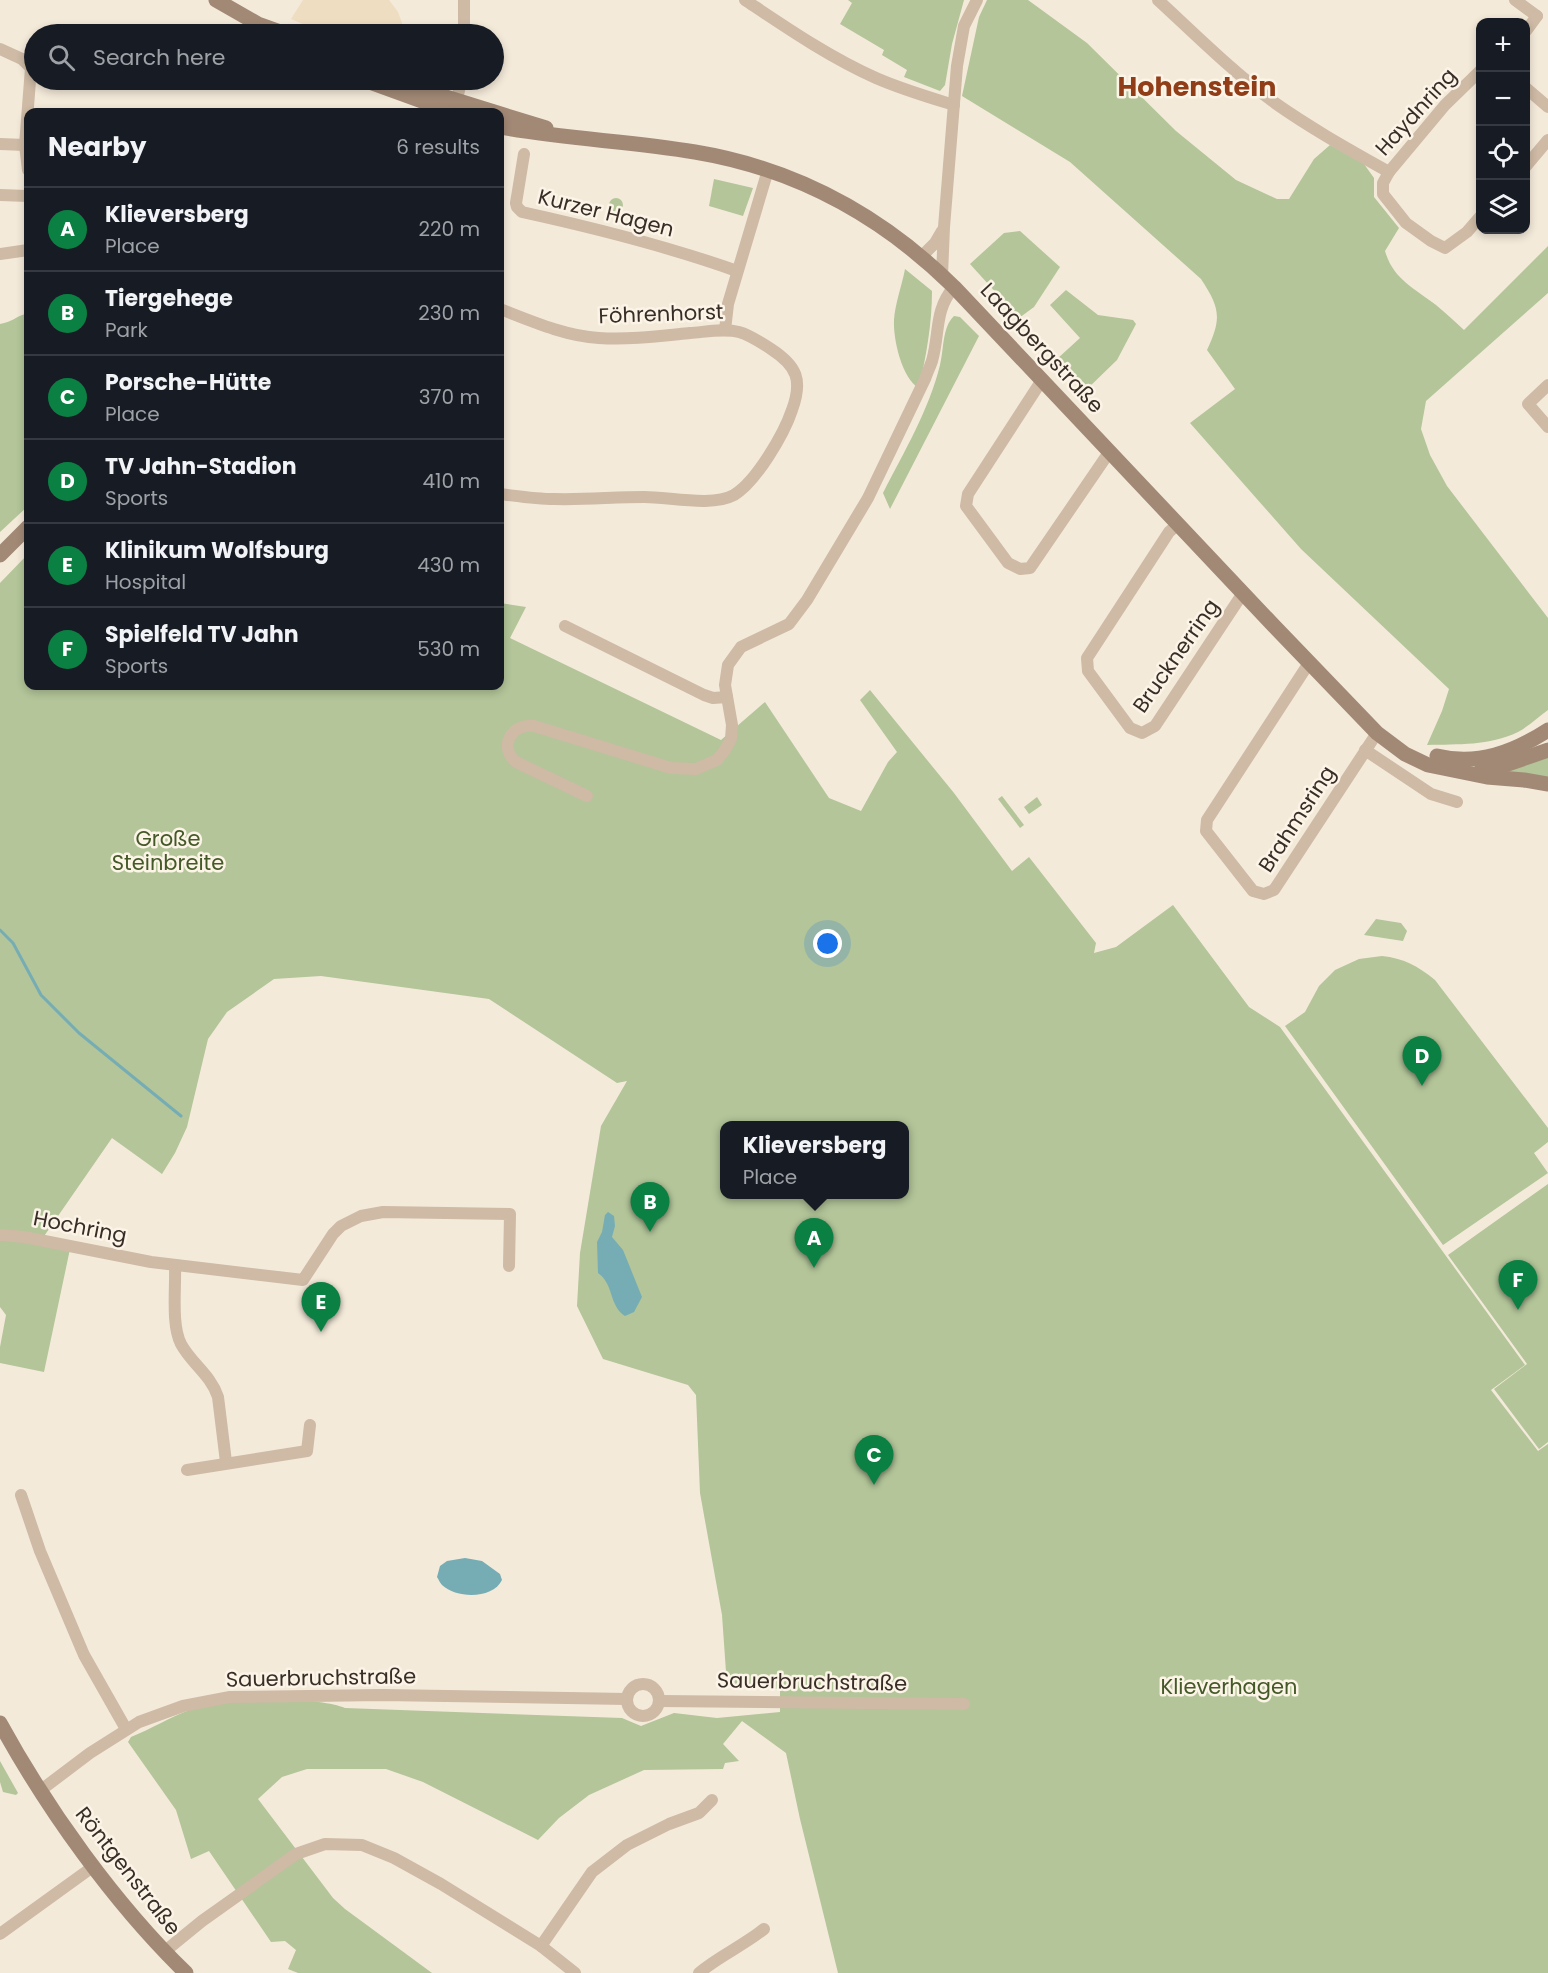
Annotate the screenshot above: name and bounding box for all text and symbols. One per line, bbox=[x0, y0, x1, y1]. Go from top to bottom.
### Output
map controls bbox=[1476, 18, 1530, 234]
button: + bbox=[1476, 18, 1530, 72]
search box bbox=[24, 24, 504, 90]
icon: search bbox=[45, 41, 78, 74]
text: Search here bbox=[93, 42, 226, 73]
street label: Haydnring bbox=[1368, 62, 1463, 162]
district label: Hohenstein bbox=[1118, 68, 1276, 105]
button: − bbox=[1476, 72, 1530, 126]
button: locate bbox=[1476, 126, 1530, 180]
text: Nearby bbox=[48, 129, 146, 165]
text: 6 results bbox=[396, 133, 480, 161]
button: layers bbox=[1476, 180, 1530, 234]
street label: Kurzer Hagen bbox=[535, 182, 677, 243]
text: Klieversberg bbox=[105, 199, 249, 230]
text: A bbox=[60, 215, 75, 243]
text: 220 m bbox=[419, 215, 480, 243]
text: Place bbox=[105, 232, 160, 260]
street label: Laagbergstraße bbox=[974, 276, 1111, 419]
text: Tiergehege bbox=[105, 283, 233, 314]
street label: Föhrenhorst bbox=[598, 297, 724, 330]
text: B bbox=[61, 299, 74, 327]
text: 230 m bbox=[418, 299, 480, 327]
text: Park bbox=[105, 316, 148, 344]
text: Porsche-Hütte bbox=[105, 367, 271, 398]
text: C bbox=[60, 383, 75, 411]
text: 370 m bbox=[419, 383, 480, 411]
text: Place bbox=[105, 400, 160, 428]
text: TV Jahn-Stadion bbox=[105, 451, 296, 482]
text: D bbox=[60, 467, 75, 495]
text: 410 m bbox=[423, 467, 480, 495]
text: Sports bbox=[105, 484, 168, 512]
text: Klinikum Wolfsburg bbox=[105, 535, 329, 566]
text: E bbox=[62, 551, 73, 579]
text: 430 m bbox=[417, 551, 480, 579]
text: Hospital bbox=[105, 568, 186, 596]
street label: Brucknerring bbox=[1126, 593, 1226, 718]
text: Spielfeld TV Jahn bbox=[105, 619, 299, 650]
text: F bbox=[62, 635, 73, 663]
text: 530 m bbox=[417, 635, 480, 663]
text: Sports bbox=[105, 652, 168, 680]
street label: Brahmsring bbox=[1251, 760, 1342, 878]
park label: Große Steinbreite bbox=[112, 824, 224, 877]
your location bbox=[813, 929, 842, 958]
pin: D bbox=[1402, 1036, 1442, 1086]
popup bbox=[720, 1121, 909, 1199]
text: Klieversberg bbox=[743, 1130, 886, 1161]
text: Place bbox=[743, 1163, 797, 1191]
pin: B bbox=[630, 1182, 670, 1232]
street label: Hochring bbox=[31, 1203, 129, 1250]
pin: A bbox=[794, 1218, 834, 1268]
pin: F bbox=[1498, 1260, 1538, 1310]
pin: E bbox=[302, 1282, 340, 1332]
pin: C bbox=[854, 1436, 894, 1485]
street label: Sauerbruchstraße bbox=[226, 1661, 416, 1694]
street label: Sauerbruchstraße bbox=[717, 1665, 907, 1698]
park label: Klieverhagen bbox=[1161, 1672, 1297, 1701]
street label: Röntgenstraße bbox=[69, 1800, 188, 1941]

